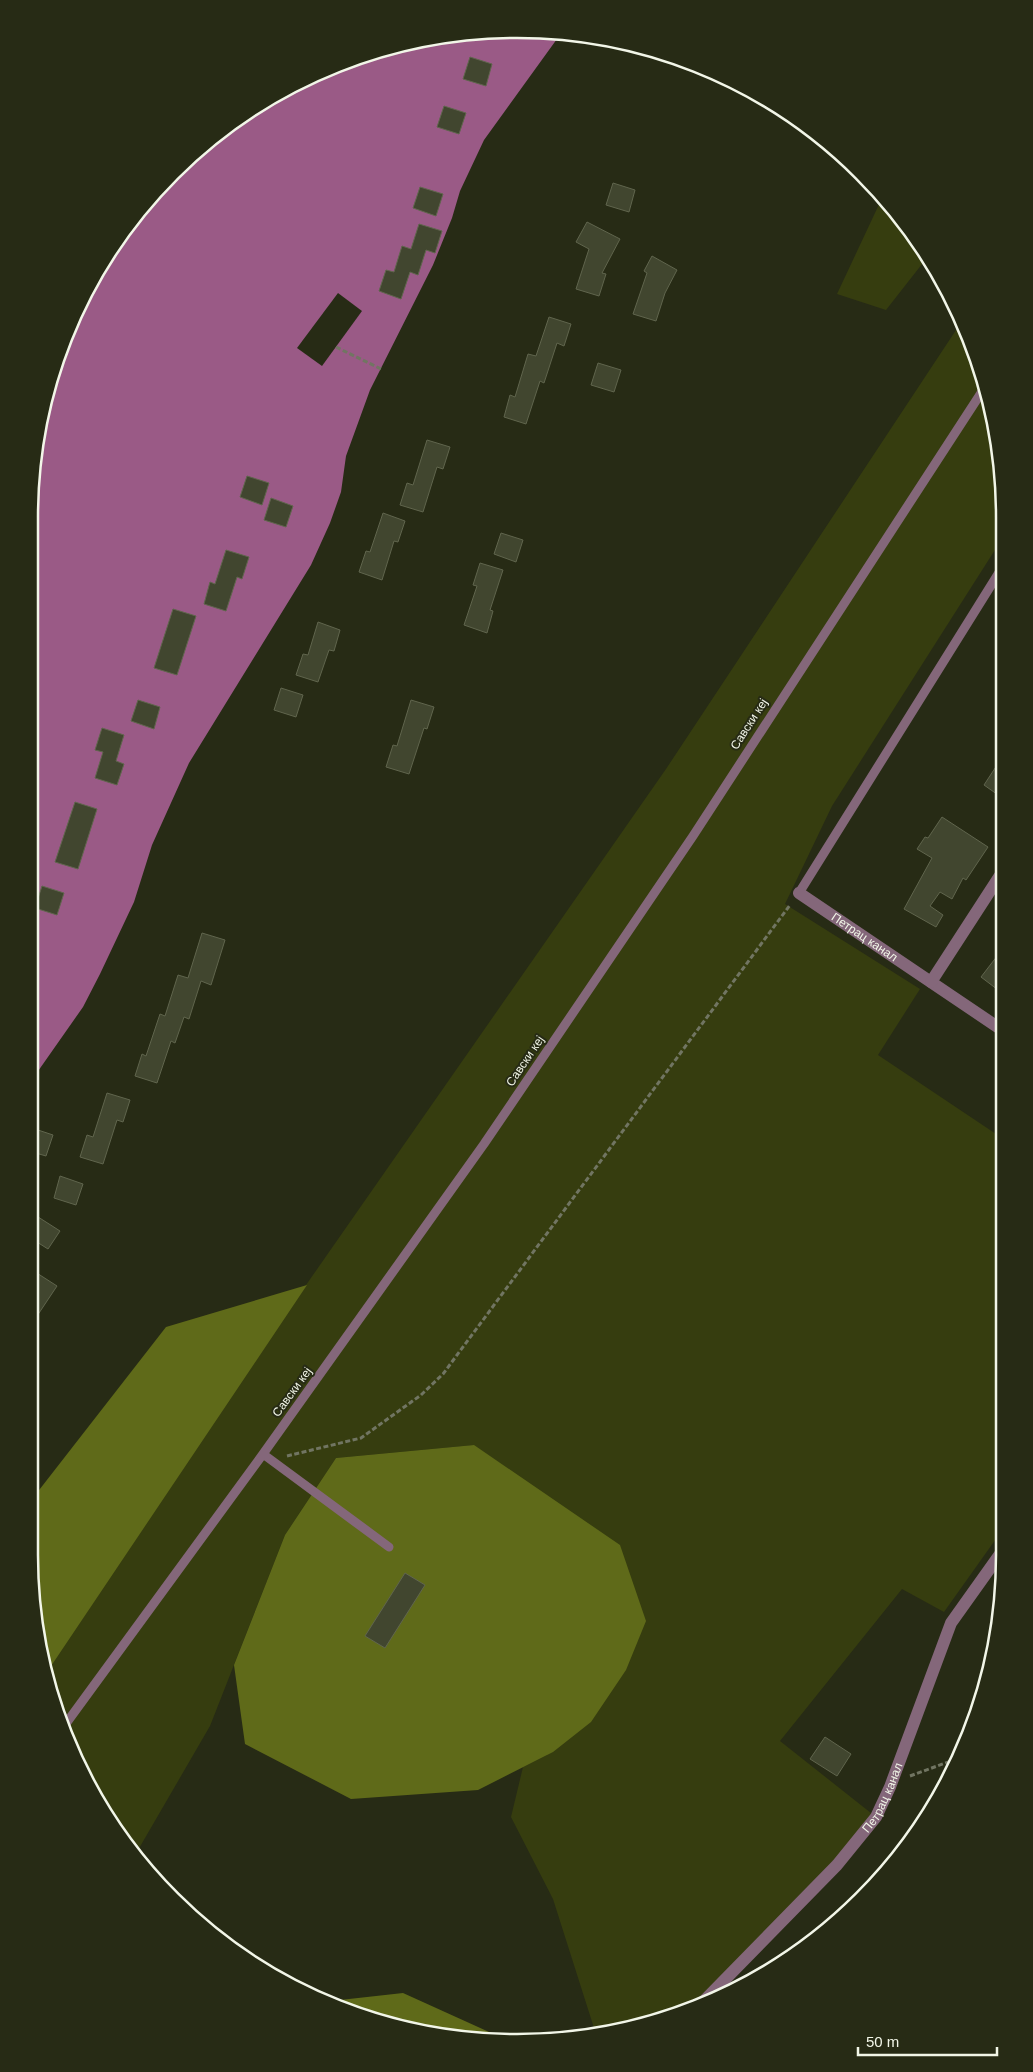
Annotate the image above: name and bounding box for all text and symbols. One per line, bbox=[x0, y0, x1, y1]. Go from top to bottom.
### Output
street label: Савски кеј bbox=[727, 696, 771, 752]
street label: Петрац канал bbox=[829, 910, 900, 964]
street label: Савски кеј bbox=[503, 1033, 547, 1089]
street label: Савски кеј bbox=[269, 1365, 315, 1419]
street label: Петрац канал bbox=[859, 1761, 905, 1835]
scale bar bbox=[858, 2024, 997, 2056]
text: 50 m bbox=[866, 2033, 899, 2050]

